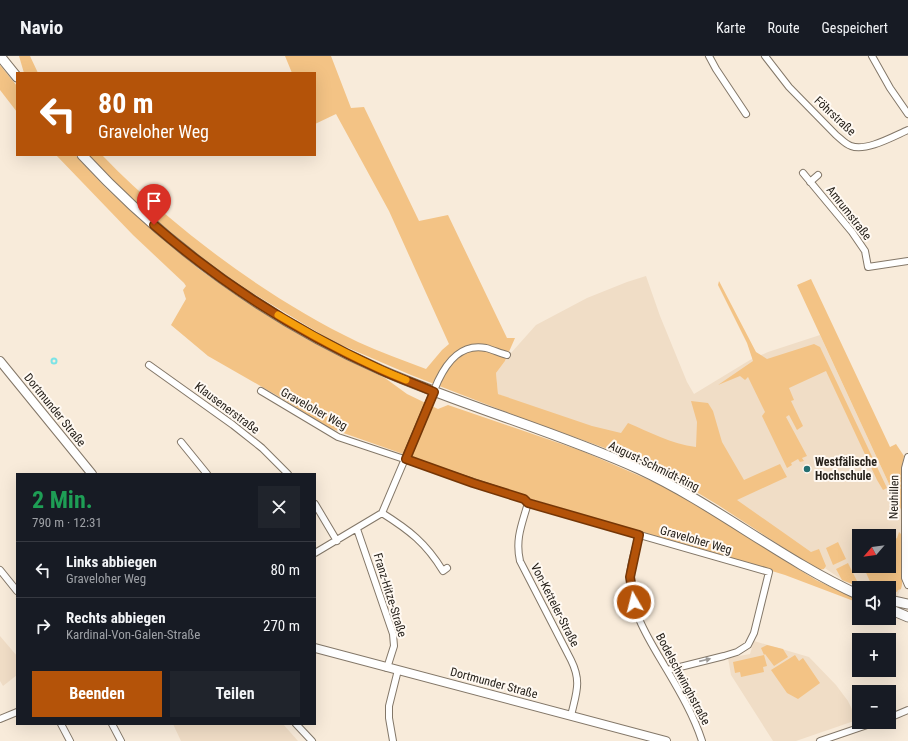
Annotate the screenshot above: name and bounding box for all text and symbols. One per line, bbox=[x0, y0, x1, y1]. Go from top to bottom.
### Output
text: Navio bbox=[20, 16, 63, 39]
text: Karte bbox=[716, 20, 746, 36]
text: Route bbox=[768, 20, 800, 36]
text: Gespeichert bbox=[822, 20, 888, 36]
text: 80 m bbox=[98, 87, 154, 120]
icon: left bbox=[32, 88, 84, 140]
street label: Föhrstraße bbox=[811, 93, 859, 139]
text: Graveloher Weg bbox=[98, 121, 209, 142]
street label: Amrumstraße bbox=[824, 183, 875, 243]
pin bbox=[137, 184, 171, 225]
icon: arrive bbox=[143, 190, 165, 212]
street label: Dortmunder Straße bbox=[21, 371, 89, 450]
street label: Klausenerstraße bbox=[192, 379, 262, 437]
street label: Graveloher Weg bbox=[278, 385, 350, 433]
street label: August-Schmidt-Ring bbox=[606, 438, 702, 494]
place label: Westfälische Hochschule bbox=[815, 455, 877, 483]
marker: Westfälische Hochschule bbox=[802, 464, 812, 474]
street label: Neuhillen bbox=[887, 475, 901, 519]
text: 2 Min. bbox=[32, 486, 93, 514]
button: close bbox=[258, 486, 300, 528]
text: 790 m · 12:31 bbox=[32, 515, 102, 530]
street label: Graveloher Weg bbox=[659, 523, 734, 557]
north arrow bbox=[852, 529, 896, 573]
map controls bbox=[852, 529, 896, 729]
street label: Franz-Hitze-Straße bbox=[371, 551, 410, 639]
text: Links abbiegen bbox=[66, 553, 157, 571]
icon: left bbox=[32, 559, 54, 581]
text: 80 m bbox=[270, 561, 300, 579]
street label: Von-Ketteler-Straße bbox=[528, 561, 582, 649]
text: Graveloher Weg bbox=[66, 571, 146, 586]
position arrow bbox=[613, 581, 655, 623]
button: sound bbox=[852, 581, 896, 625]
text: Rechts abbiegen bbox=[66, 609, 166, 627]
icon: right bbox=[32, 615, 54, 637]
text: 270 m bbox=[263, 617, 300, 635]
text: Kardinal-Von-Galen-Straße bbox=[66, 627, 200, 642]
street label: Bodelschwinghstraße bbox=[653, 631, 713, 728]
button: + bbox=[852, 633, 896, 677]
one-way arrow bbox=[699, 657, 712, 663]
street label: Dortmunder Straße bbox=[449, 665, 540, 701]
button: Beenden bbox=[32, 671, 162, 717]
button: Teilen bbox=[170, 671, 300, 717]
button: − bbox=[852, 685, 896, 729]

